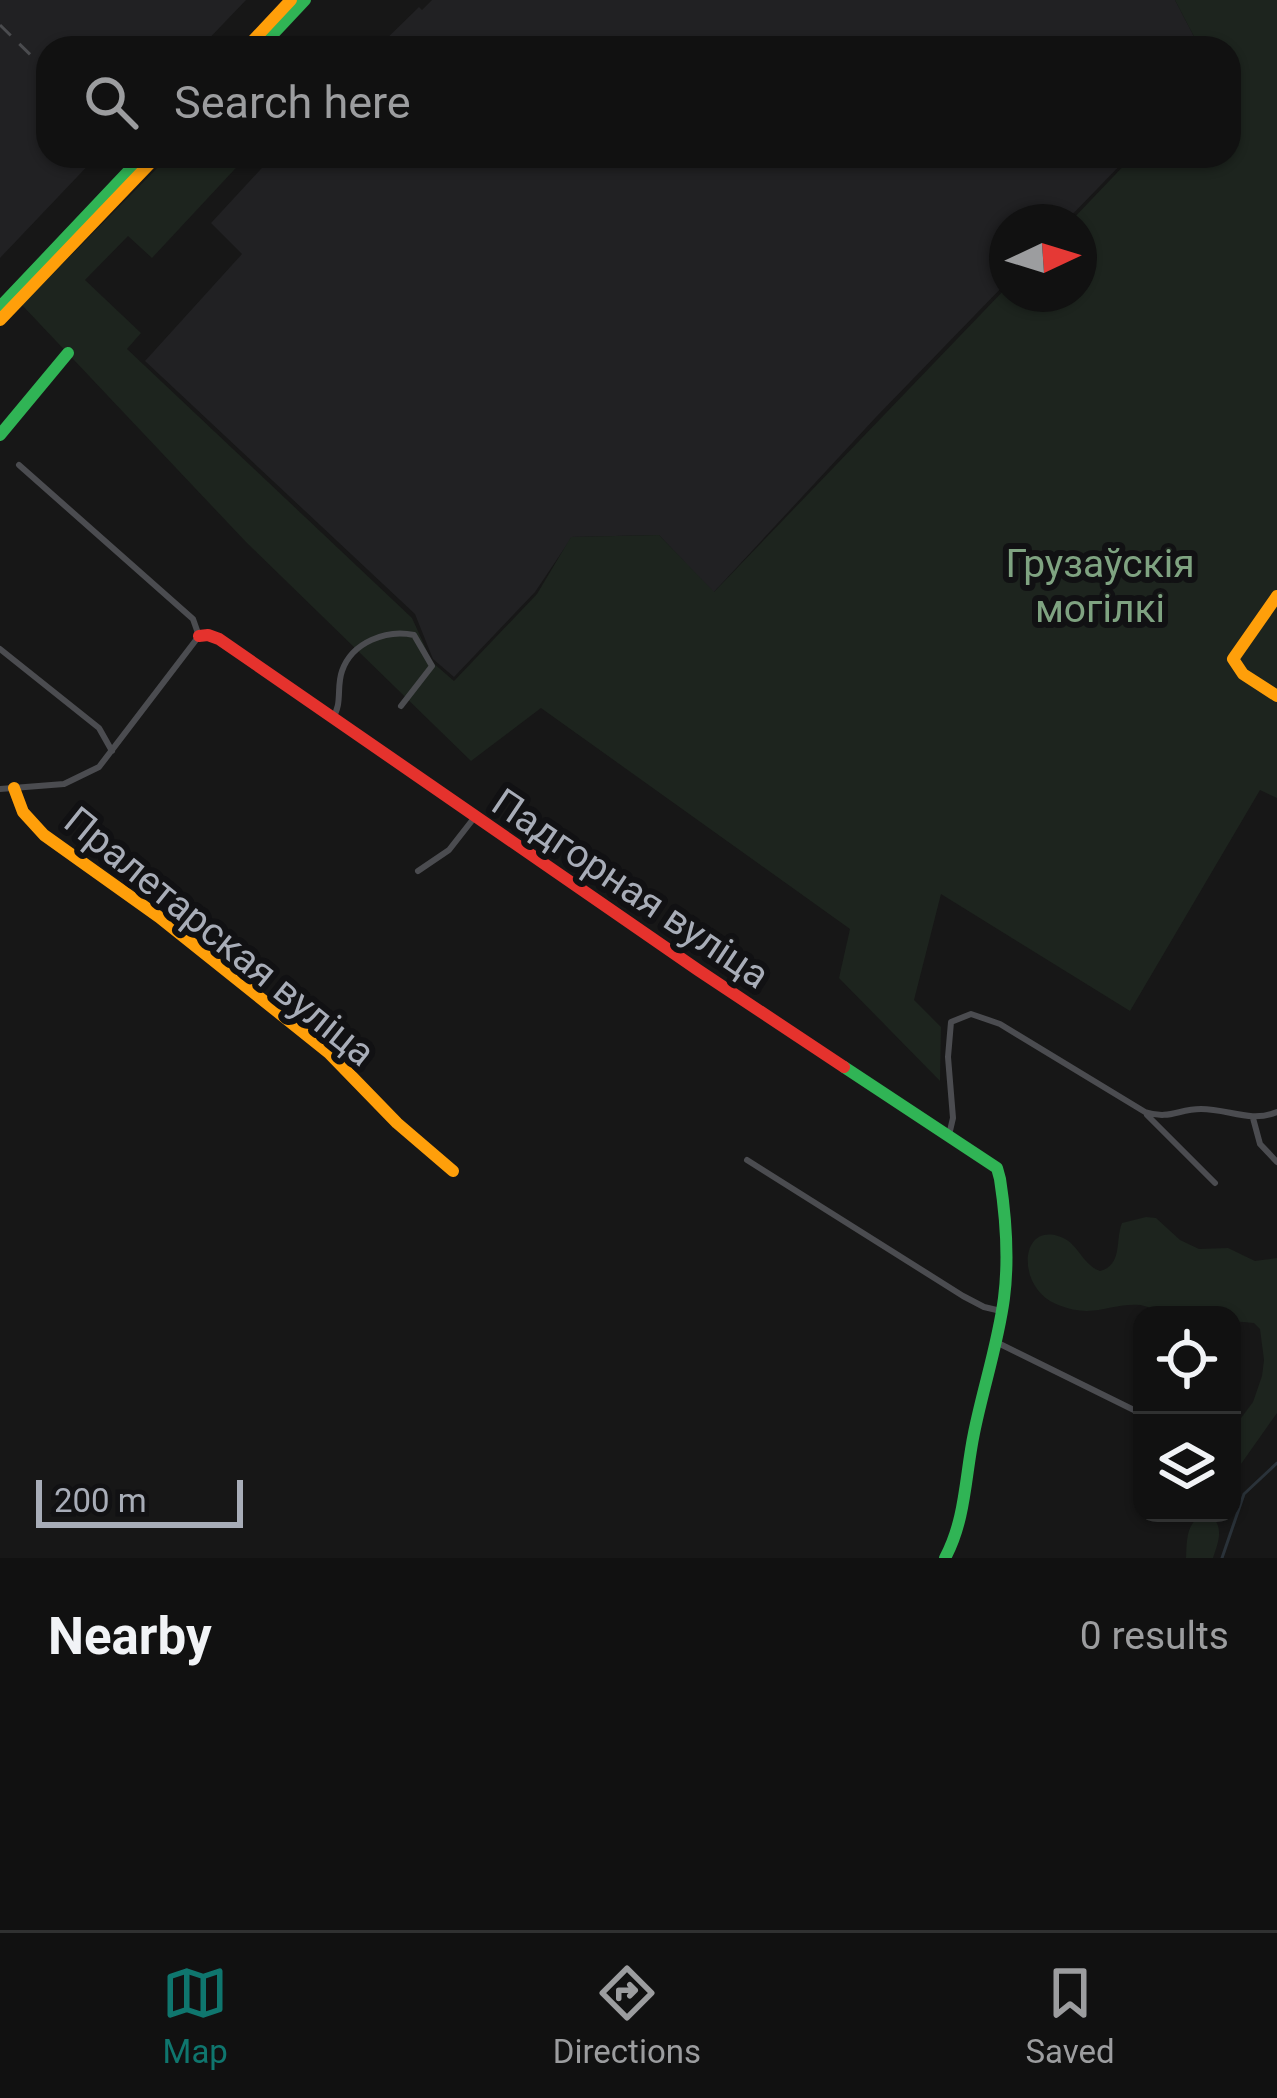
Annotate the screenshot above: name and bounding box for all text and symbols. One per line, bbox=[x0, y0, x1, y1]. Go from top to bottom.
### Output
search box bbox=[36, 36, 1241, 168]
icon: search bbox=[78, 69, 144, 135]
text: Search here bbox=[174, 76, 411, 129]
north arrow bbox=[989, 204, 1097, 312]
park label: Грузаўскія могілкі bbox=[1005, 541, 1195, 632]
street label: Падгорная вуліца bbox=[483, 779, 777, 998]
street label: Пралетарская вуліца bbox=[55, 798, 384, 1076]
map controls bbox=[1133, 1306, 1241, 1522]
button: locate bbox=[1133, 1306, 1241, 1414]
button: layers bbox=[1133, 1414, 1241, 1522]
scale bar bbox=[36, 1474, 243, 1527]
text: 200 m bbox=[54, 1481, 147, 1520]
text: Nearby bbox=[48, 1607, 212, 1666]
text: 0 results bbox=[1080, 1613, 1229, 1659]
tab: Map bbox=[162, 1960, 228, 2071]
tab: Directions bbox=[553, 1960, 701, 2071]
tab: Saved bbox=[1026, 1960, 1115, 2071]

